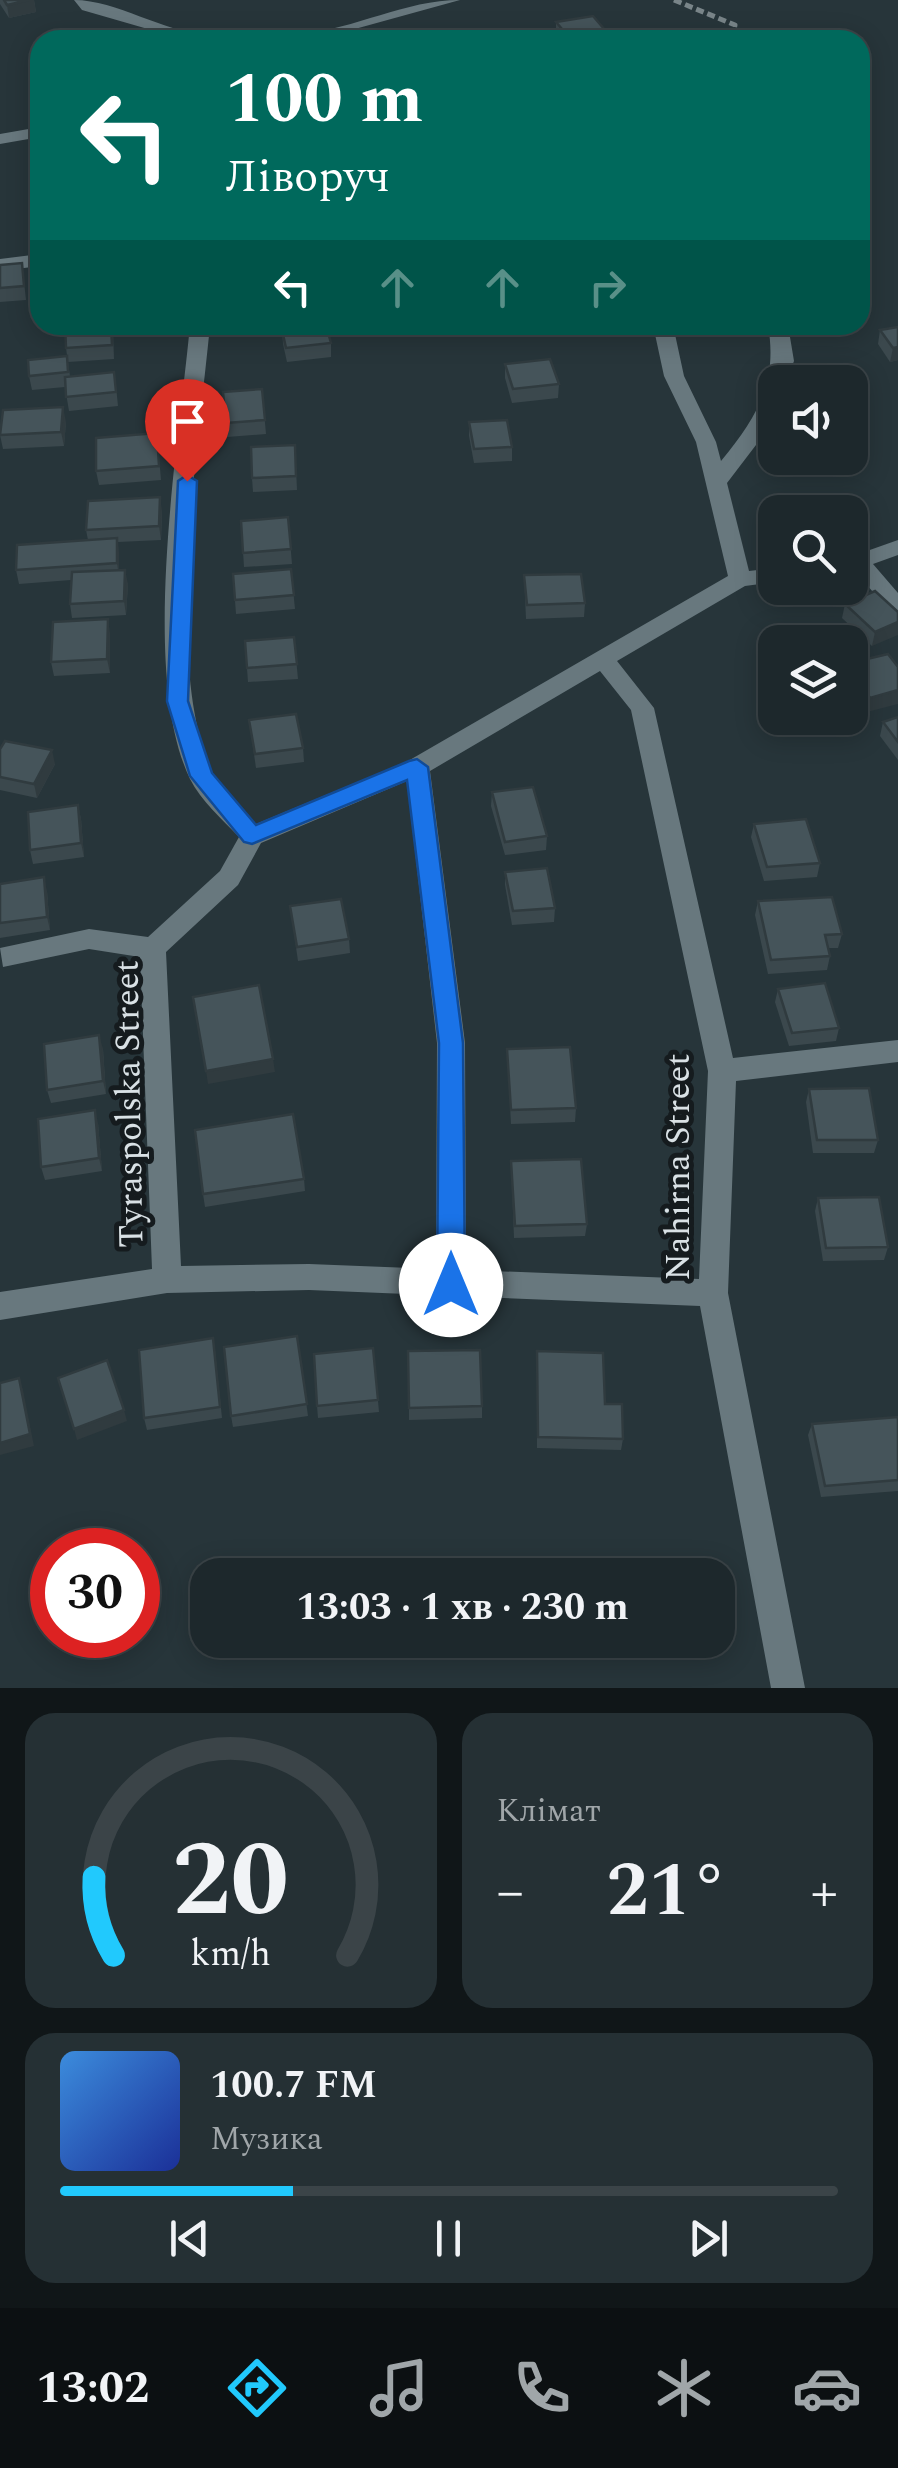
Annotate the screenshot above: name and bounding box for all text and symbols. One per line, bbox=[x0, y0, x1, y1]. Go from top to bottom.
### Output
text: 100 m bbox=[225, 47, 423, 153]
icon: left bbox=[60, 70, 190, 200]
text: Ліворуч bbox=[225, 143, 390, 212]
icon: left bbox=[265, 260, 320, 315]
icon: ahead bbox=[370, 260, 425, 315]
icon: ahead bbox=[475, 260, 530, 315]
icon: right bbox=[580, 260, 635, 315]
map controls bbox=[758, 365, 868, 735]
button: sound bbox=[758, 365, 868, 475]
pin bbox=[145, 379, 230, 482]
icon: arrive bbox=[160, 394, 215, 449]
button: search bbox=[758, 495, 868, 605]
button: layers bbox=[758, 625, 868, 735]
street label: Tyraspolska Street bbox=[100, 960, 159, 1248]
street label: Nahirna Street bbox=[652, 1053, 705, 1281]
position arrow bbox=[399, 1233, 503, 1337]
speed limit sign: 30 bbox=[30, 1528, 160, 1658]
text: 13:03 · 1 хв · 230 m bbox=[296, 1579, 629, 1637]
text: Клімат bbox=[497, 1787, 601, 1836]
text: 20 bbox=[172, 1803, 289, 1961]
text: 21° bbox=[606, 1835, 728, 1949]
text: − bbox=[497, 1851, 524, 1934]
text: + bbox=[810, 1851, 838, 1934]
text: km/h bbox=[191, 1927, 271, 1982]
text: 100.7 FM bbox=[210, 2057, 377, 2115]
text: Музика bbox=[210, 2115, 323, 2164]
icon: previous bbox=[162, 2211, 217, 2266]
icon: pause bbox=[421, 2211, 476, 2266]
icon: next bbox=[681, 2211, 736, 2266]
icon: directions bbox=[222, 2353, 292, 2423]
icon: music bbox=[364, 2353, 434, 2423]
icon: phone bbox=[507, 2353, 577, 2423]
icon: climate bbox=[649, 2353, 719, 2423]
icon: car bbox=[792, 2353, 862, 2423]
text: 13:02 bbox=[36, 2354, 149, 2423]

